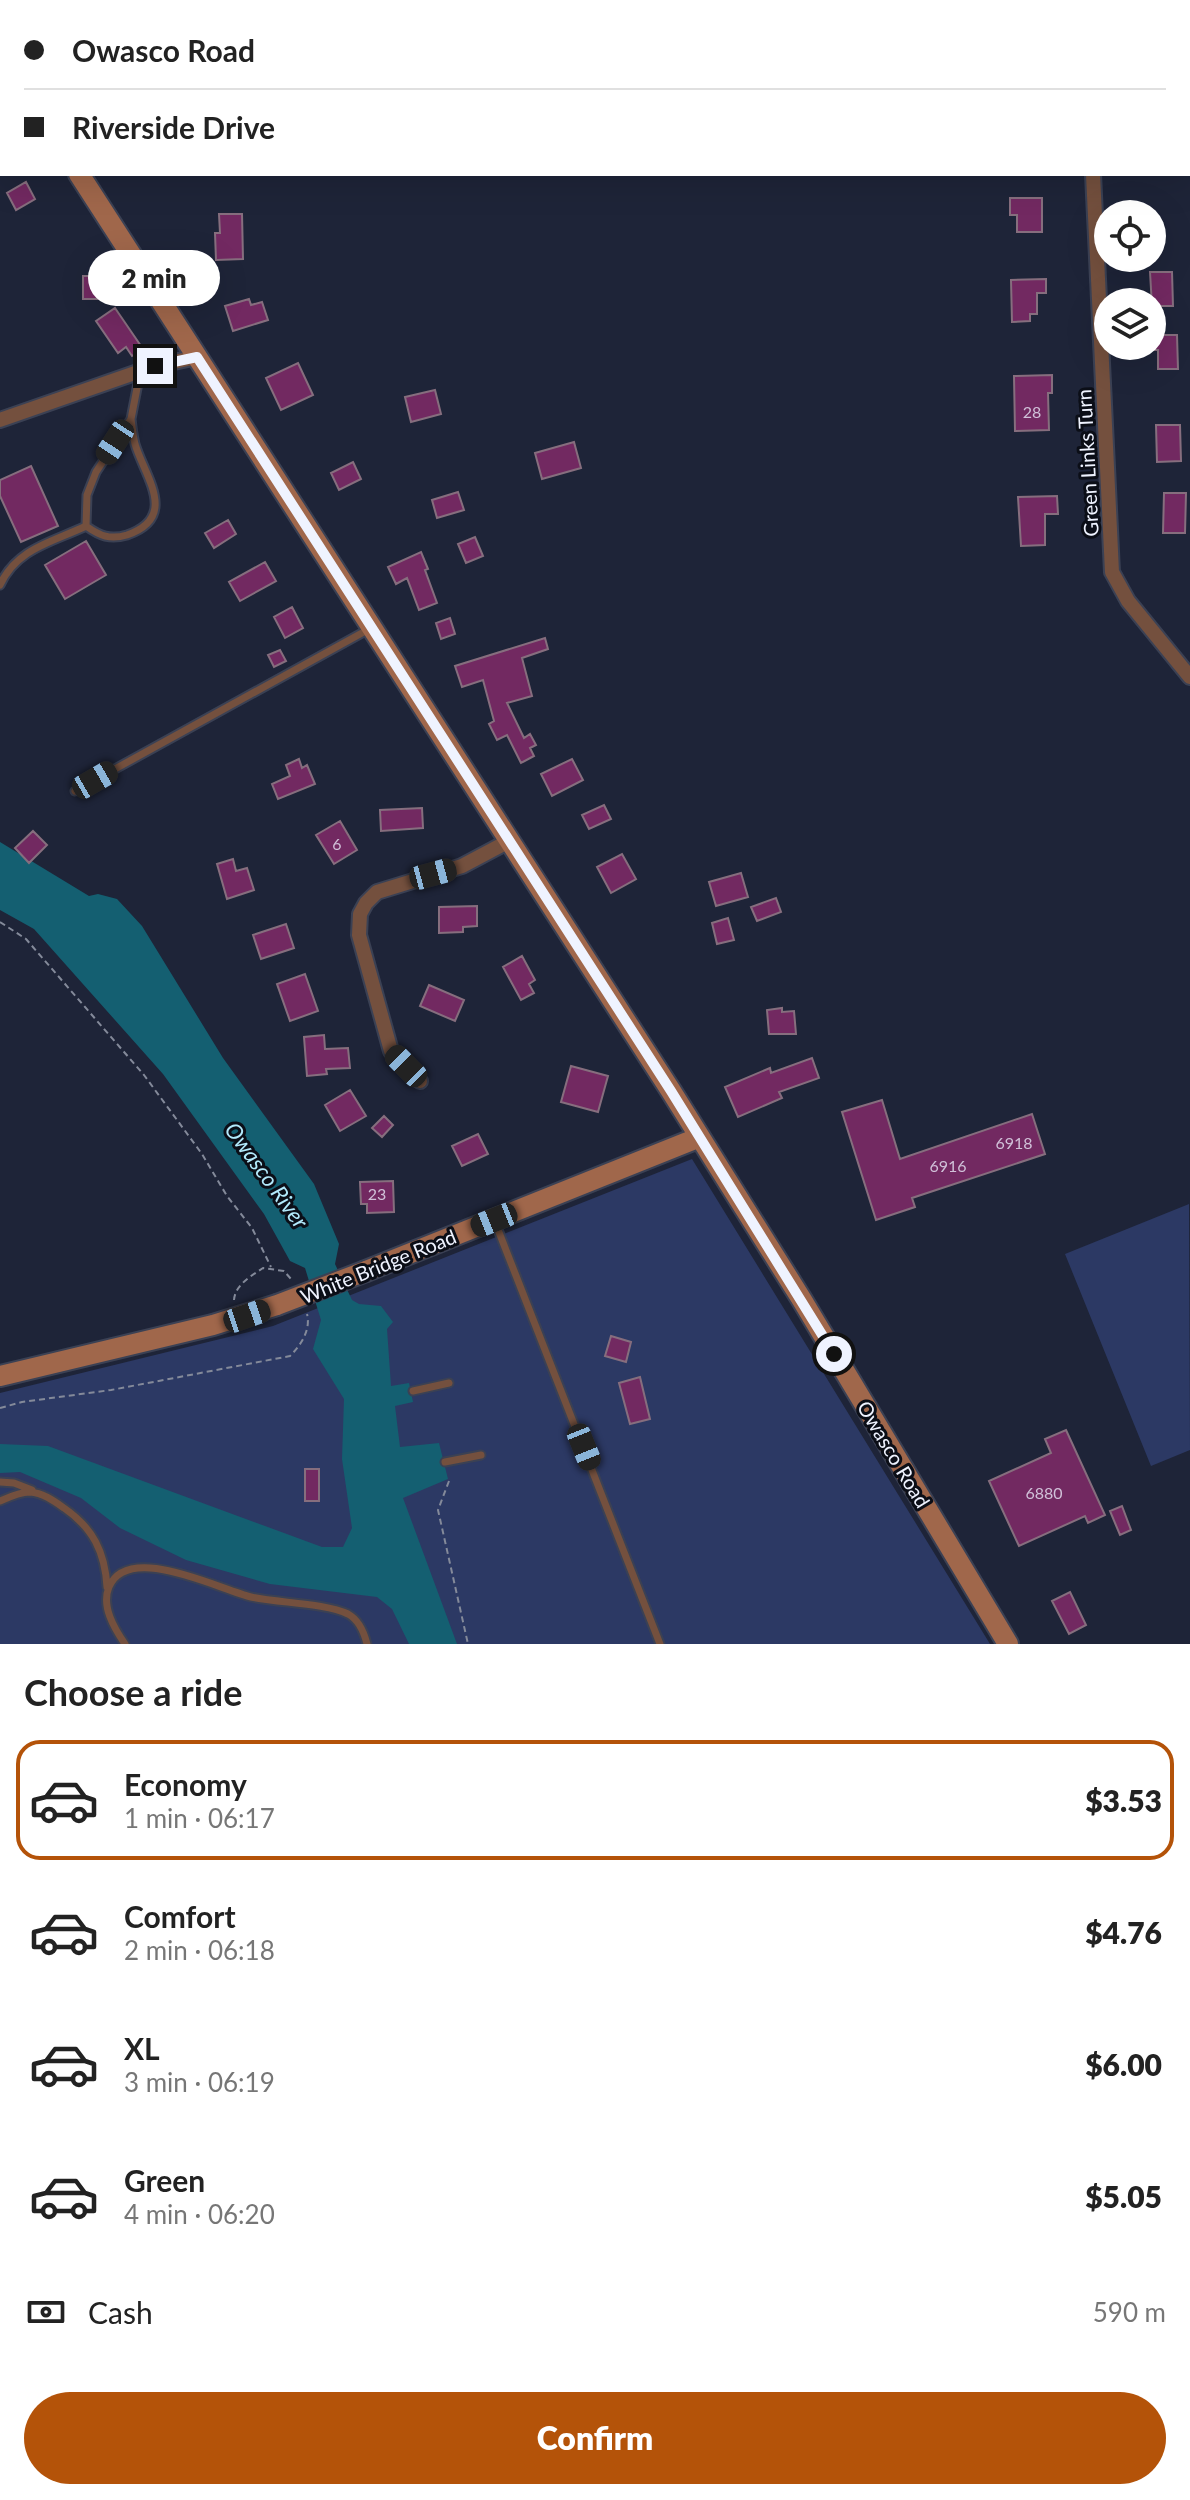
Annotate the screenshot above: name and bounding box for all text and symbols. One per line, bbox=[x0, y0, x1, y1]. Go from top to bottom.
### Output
text: Owasco Road bbox=[72, 32, 255, 68]
text: Riverside Drive bbox=[72, 109, 275, 145]
map controls bbox=[1094, 200, 1166, 360]
button: locate bbox=[1094, 200, 1166, 272]
callout: 2 min bbox=[89, 250, 221, 306]
text: 2 min bbox=[122, 262, 186, 294]
button: layers bbox=[1094, 288, 1166, 360]
route end bbox=[137, 348, 173, 384]
street label: Green Links Turn bbox=[1071, 389, 1103, 537]
house number: 28 bbox=[1023, 402, 1041, 421]
car bbox=[92, 415, 138, 469]
car bbox=[68, 758, 122, 802]
house number: 6 bbox=[332, 834, 342, 853]
car bbox=[407, 856, 459, 892]
car bbox=[381, 1041, 431, 1091]
water label: Owasco River bbox=[219, 1117, 315, 1234]
house number: 6918 bbox=[995, 1133, 1033, 1152]
house number: 6916 bbox=[929, 1156, 967, 1175]
house number: 23 bbox=[368, 1184, 386, 1203]
car bbox=[467, 1200, 521, 1240]
street label: White Bridge Road bbox=[297, 1224, 459, 1308]
car bbox=[220, 1297, 274, 1335]
route start bbox=[816, 1336, 852, 1372]
street label: Owasco Road bbox=[853, 1396, 935, 1512]
car bbox=[564, 1420, 604, 1474]
house number: 6880 bbox=[1025, 1483, 1063, 1502]
text: Choose a ride bbox=[24, 1670, 243, 1714]
icon: car bbox=[28, 1764, 100, 1836]
text: Economy bbox=[124, 1766, 247, 1802]
text: $3.53 bbox=[1085, 1782, 1162, 1818]
text: 1 min · 06:17 bbox=[124, 1802, 275, 1834]
icon: car bbox=[28, 1896, 100, 1968]
text: Comfort bbox=[124, 1898, 236, 1934]
text: $4.76 bbox=[1085, 1914, 1162, 1950]
text: 2 min · 06:18 bbox=[124, 1934, 275, 1966]
icon: car bbox=[28, 2028, 100, 2100]
text: XL bbox=[124, 2030, 160, 2066]
text: $6.00 bbox=[1085, 2046, 1162, 2082]
text: 3 min · 06:19 bbox=[124, 2066, 275, 2098]
icon: car bbox=[28, 2160, 100, 2232]
text: Green bbox=[124, 2162, 205, 2198]
text: $5.05 bbox=[1085, 2178, 1162, 2214]
text: 4 min · 06:20 bbox=[124, 2198, 275, 2230]
icon: cash bbox=[24, 2290, 68, 2334]
text: Cash bbox=[88, 2294, 153, 2330]
text: 590 m bbox=[1093, 2296, 1166, 2328]
button: Confirm bbox=[24, 2392, 1166, 2484]

